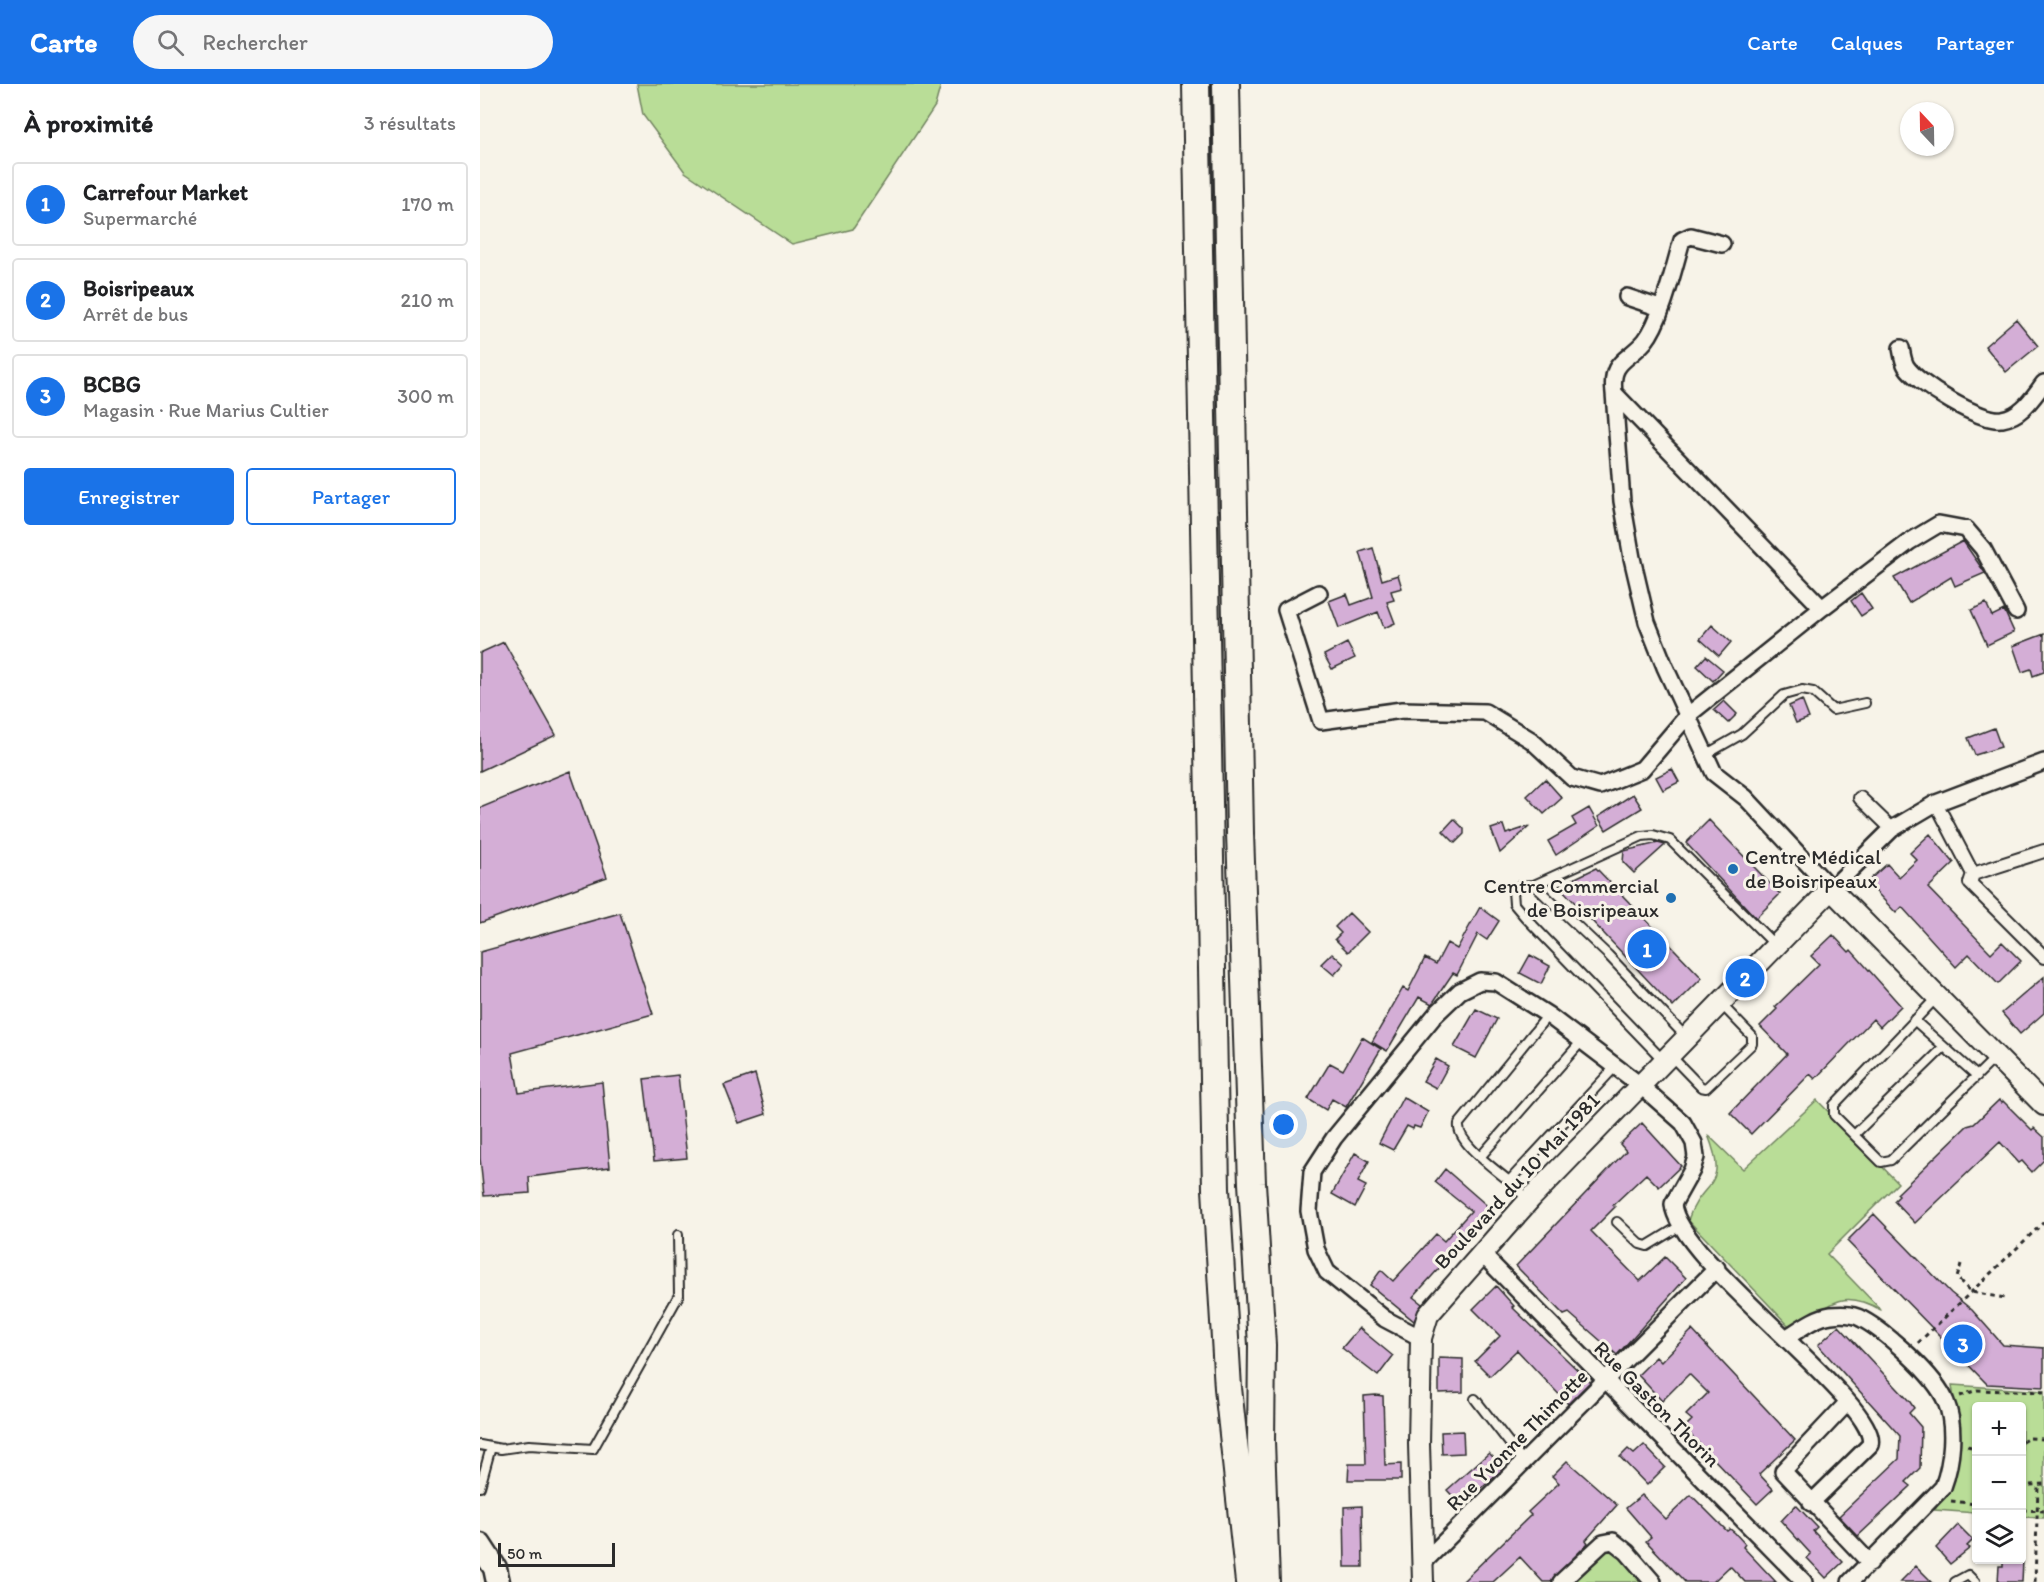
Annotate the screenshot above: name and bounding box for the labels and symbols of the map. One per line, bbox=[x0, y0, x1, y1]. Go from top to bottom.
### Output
north arrow bbox=[1900, 102, 1954, 156]
place label: Centre Médical de Boisripeaux bbox=[1745, 844, 1881, 893]
marker: Centre Médical de Boisripeaux bbox=[1726, 862, 1740, 876]
place label: Centre Commercial de Boisripeaux bbox=[1484, 873, 1659, 922]
marker: Centre Commercial de Boisripeaux bbox=[1664, 891, 1678, 905]
pin: 1 bbox=[1628, 926, 1666, 972]
pin: 2 bbox=[1726, 956, 1764, 1000]
street label: Boulevard du 10 Mai 1981 bbox=[1429, 1087, 1605, 1274]
your location bbox=[1269, 1110, 1298, 1139]
pin: 3 bbox=[1944, 1322, 1982, 1366]
street label: Rue Gaston Thorin bbox=[1589, 1335, 1726, 1472]
street label: Rue Yvonne Thimotte bbox=[1441, 1364, 1593, 1516]
scale bar bbox=[498, 1540, 615, 1568]

